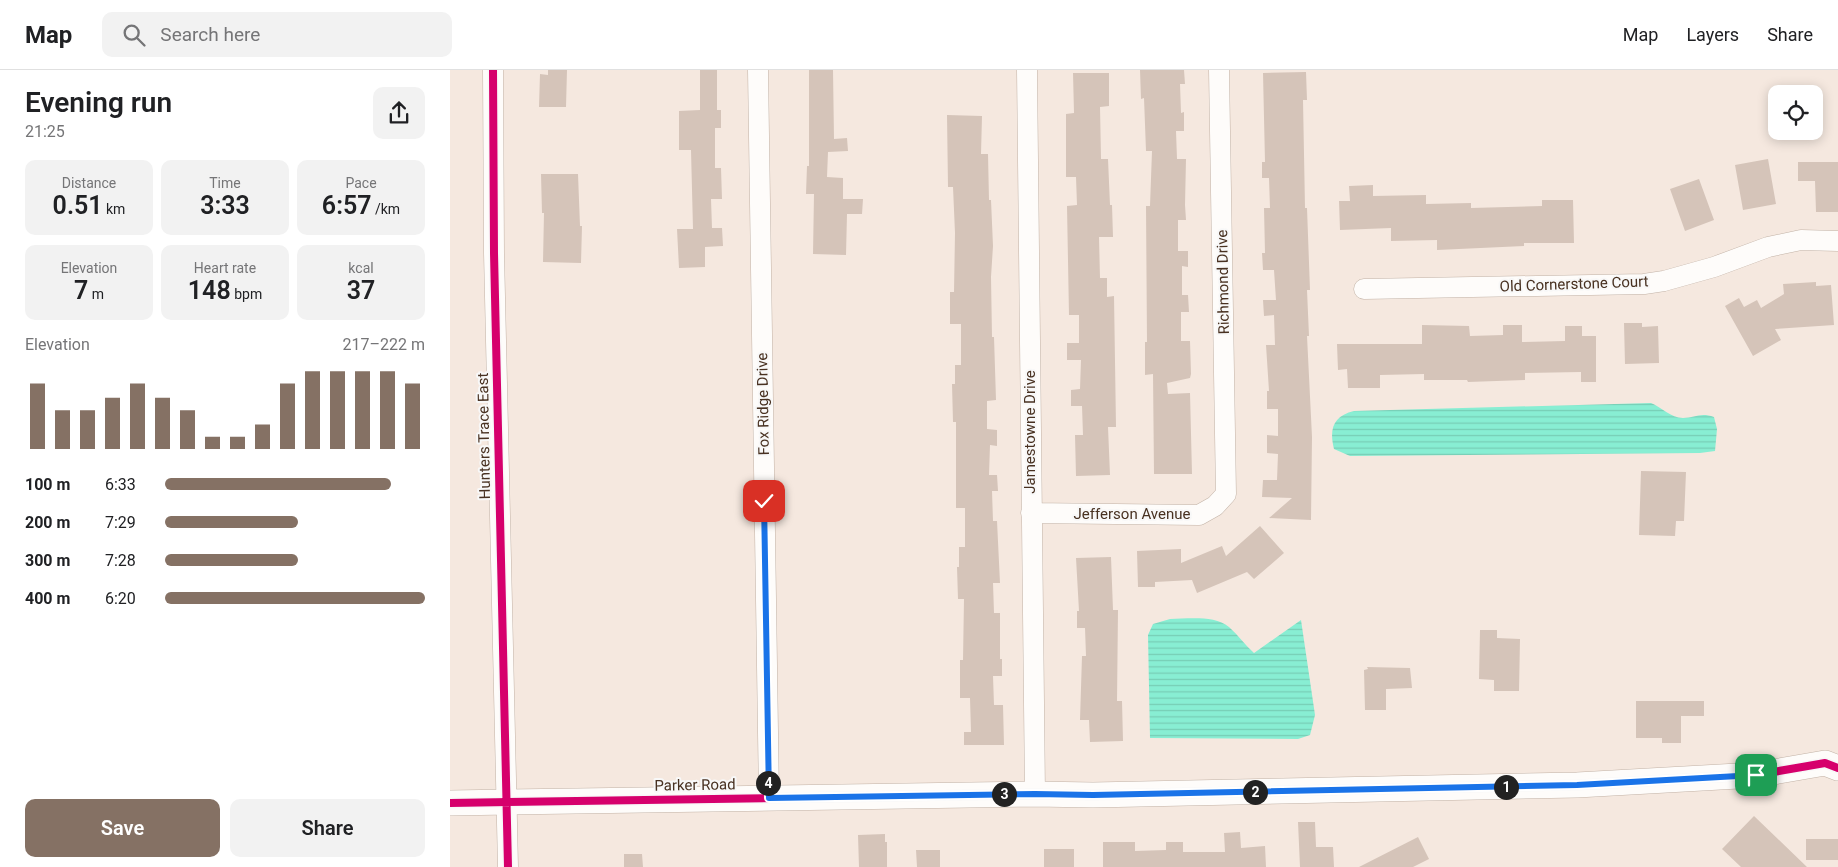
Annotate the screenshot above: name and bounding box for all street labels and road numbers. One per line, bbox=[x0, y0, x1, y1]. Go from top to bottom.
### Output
street label: Richmond Drive bbox=[1213, 229, 1233, 335]
street label: Old Cornerstone Court bbox=[1499, 272, 1649, 296]
street label: Fox Ridge Drive bbox=[753, 352, 773, 456]
street label: Jamestowne Drive bbox=[1021, 370, 1039, 494]
street label: Hunters Trace East bbox=[474, 372, 494, 499]
street label: Jefferson Avenue bbox=[1074, 505, 1190, 523]
street label: Parker Road bbox=[654, 775, 736, 795]

